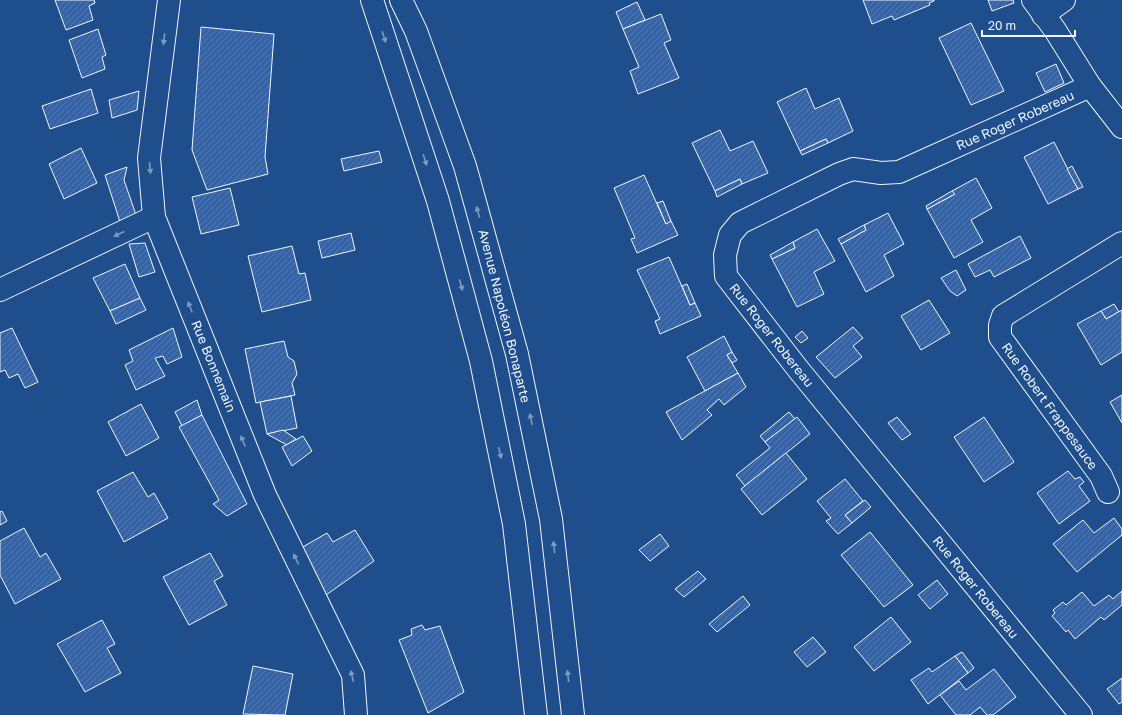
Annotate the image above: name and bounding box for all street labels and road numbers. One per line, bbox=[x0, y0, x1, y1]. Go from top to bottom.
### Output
street label: Rue Roger Robereau bbox=[954, 87, 1076, 153]
street label: Avenue Napoléon Bonaparte bbox=[476, 228, 534, 404]
street label: Rue Roger Robereau bbox=[726, 280, 818, 390]
street label: Rue Bonnemain bbox=[188, 318, 240, 414]
street label: Rue Robert Frappesauce bbox=[998, 339, 1102, 473]
street label: Rue Roger Robereau bbox=[930, 532, 1022, 642]

